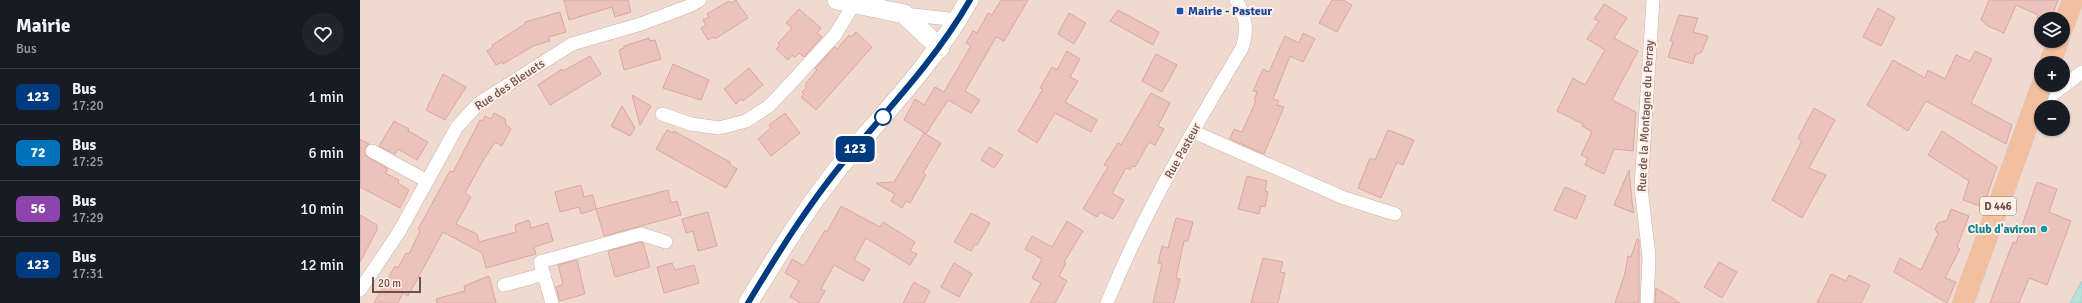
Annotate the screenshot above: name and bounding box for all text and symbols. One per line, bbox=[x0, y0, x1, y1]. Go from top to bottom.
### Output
place label: Mairie - Pasteur bbox=[1188, 4, 1272, 19]
marker: Mairie - Pasteur bbox=[1175, 6, 1185, 16]
map controls bbox=[2034, 12, 2070, 136]
button: layers bbox=[2034, 12, 2070, 48]
button: heart bbox=[302, 13, 344, 55]
text: Mairie bbox=[16, 14, 70, 38]
street label: Rue de la Montagne du Perray bbox=[1635, 39, 1657, 192]
text: Bus bbox=[16, 41, 37, 57]
street label: Rue des Bleuets bbox=[472, 56, 548, 114]
button: + bbox=[2034, 56, 2070, 92]
text: Bus bbox=[72, 80, 96, 98]
text: 123 bbox=[27, 88, 49, 105]
text: 1 min bbox=[308, 88, 344, 106]
text: 17:20 bbox=[72, 98, 104, 114]
button: − bbox=[2034, 100, 2070, 136]
unlabelled marker bbox=[874, 108, 892, 126]
street label: Rue Pasteur bbox=[1162, 120, 1205, 181]
text: Bus bbox=[72, 136, 96, 154]
line badge: 123 bbox=[832, 136, 878, 162]
text: 123 bbox=[844, 140, 866, 157]
text: 72 bbox=[30, 144, 46, 161]
text: 6 min bbox=[308, 144, 344, 162]
text: 17:25 bbox=[72, 154, 104, 170]
text: Bus bbox=[72, 192, 96, 210]
road number: D 446 bbox=[1980, 197, 2016, 215]
text: 56 bbox=[30, 200, 46, 217]
text: 10 min bbox=[300, 200, 344, 218]
text: 17:29 bbox=[72, 210, 104, 226]
place label: Club d'aviron bbox=[1968, 222, 2036, 237]
marker: Club d'aviron bbox=[2039, 224, 2049, 234]
text: Bus bbox=[72, 248, 96, 266]
text: 123 bbox=[27, 256, 49, 273]
text: 12 min bbox=[300, 256, 344, 274]
text: 17:31 bbox=[72, 266, 104, 282]
scale bar bbox=[372, 275, 421, 294]
text: 20 m bbox=[378, 277, 401, 290]

